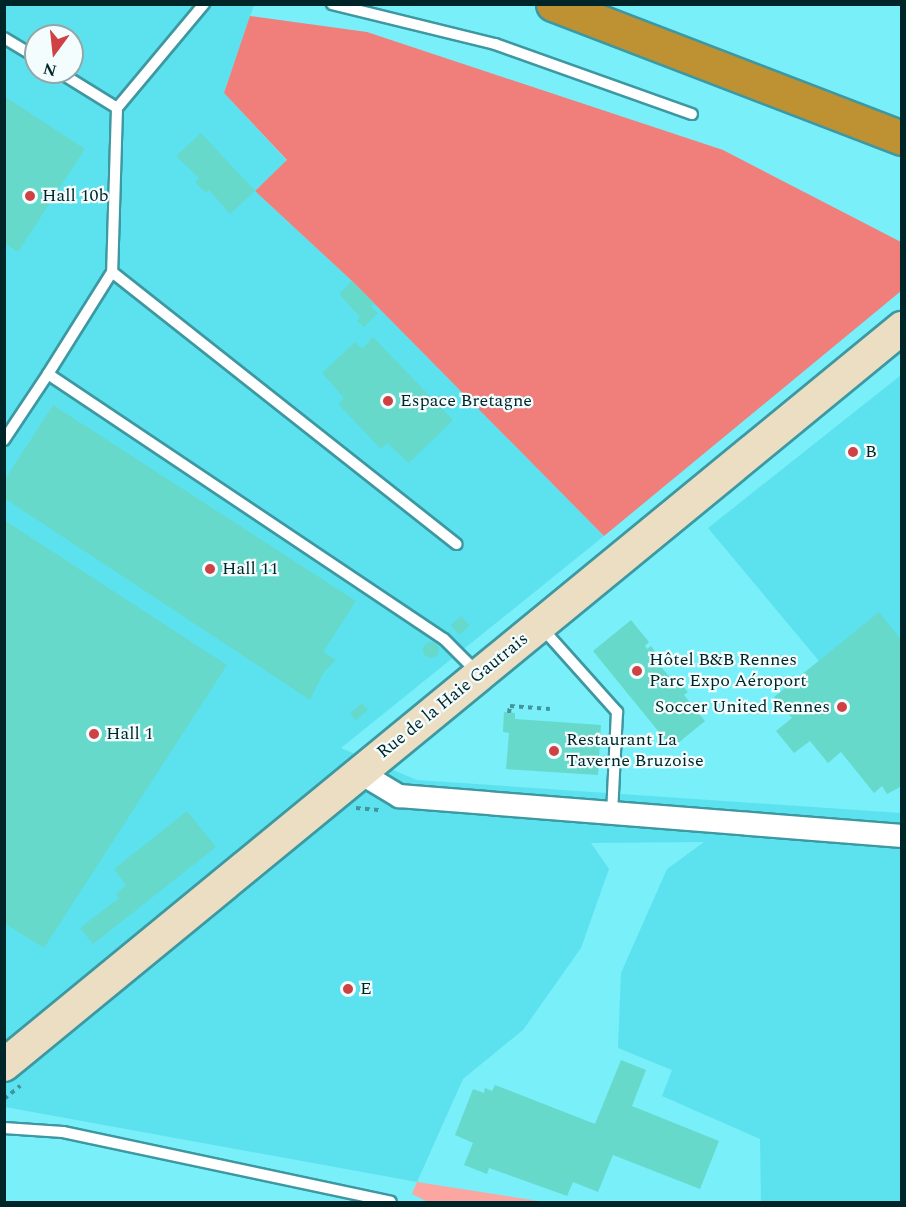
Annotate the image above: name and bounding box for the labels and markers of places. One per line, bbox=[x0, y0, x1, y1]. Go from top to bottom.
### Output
place label: Hall 10b bbox=[42, 185, 108, 207]
marker: Hall 10b bbox=[23, 189, 37, 203]
place label: Espace Bretagne bbox=[400, 390, 532, 412]
marker: Espace Bretagne bbox=[381, 394, 395, 408]
place label: B bbox=[865, 441, 877, 463]
marker: B bbox=[846, 445, 860, 459]
place label: Hall 11 bbox=[222, 558, 278, 580]
marker: Hall 11 bbox=[203, 562, 217, 576]
place label: Hôtel B&B Rennes Parc Expo Aéroport bbox=[649, 650, 807, 692]
marker: Hôtel B&B Rennes Parc Expo Aéroport bbox=[630, 664, 644, 678]
place label: Soccer United Rennes bbox=[655, 696, 830, 718]
marker: Soccer United Rennes bbox=[835, 700, 849, 714]
place label: Hall 1 bbox=[106, 723, 153, 745]
marker: Hall 1 bbox=[87, 727, 101, 741]
place label: Restaurant La Taverne Bruzoise bbox=[566, 730, 704, 772]
marker: Restaurant La Taverne Bruzoise bbox=[547, 744, 561, 758]
place label: E bbox=[360, 978, 372, 1000]
marker: E bbox=[341, 982, 355, 996]

